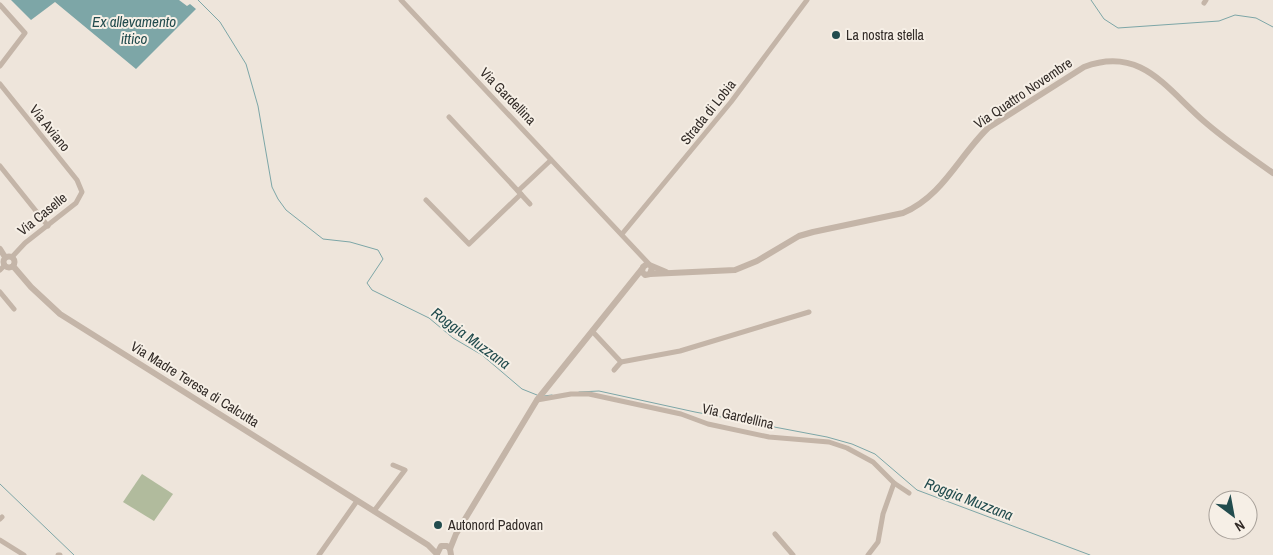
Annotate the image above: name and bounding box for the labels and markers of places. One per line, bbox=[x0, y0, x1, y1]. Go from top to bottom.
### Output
place label: La nostra stella bbox=[846, 26, 924, 44]
marker: La nostra stella bbox=[830, 29, 842, 41]
place label: Autonord Padovan bbox=[447, 516, 543, 534]
marker: Autonord Padovan bbox=[432, 519, 444, 531]

